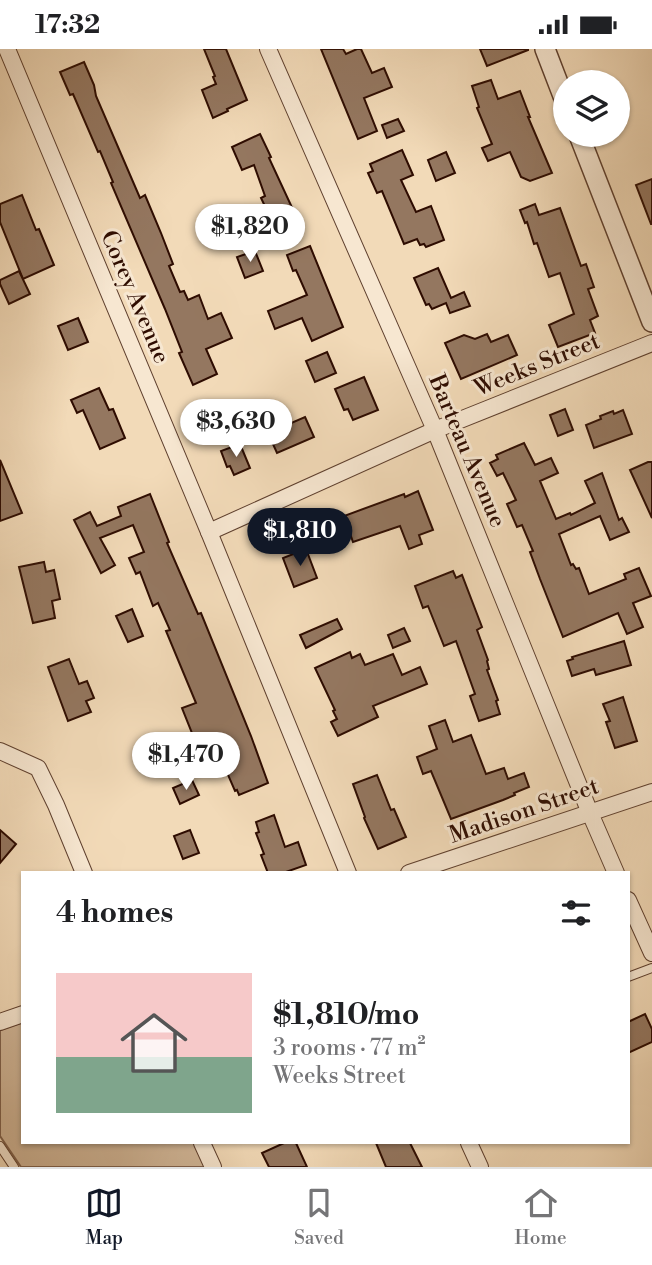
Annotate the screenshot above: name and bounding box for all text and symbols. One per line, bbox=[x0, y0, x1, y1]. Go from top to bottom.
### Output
text: 17:32 bbox=[35, 9, 100, 41]
map controls bbox=[553, 70, 630, 147]
button: layers bbox=[553, 70, 630, 147]
pin: $1,820 bbox=[193, 205, 307, 264]
text: $1,820 bbox=[211, 213, 289, 241]
street label: Corey Avenue bbox=[94, 226, 176, 368]
street label: Weeks Street bbox=[469, 327, 604, 403]
street label: Barteau Avenue bbox=[422, 369, 512, 532]
pin: $3,630 bbox=[179, 399, 293, 459]
text: $3,630 bbox=[196, 408, 276, 436]
pin: $1,810 bbox=[243, 509, 357, 568]
text: $1,810 bbox=[263, 517, 337, 545]
pin: $1,470 bbox=[129, 733, 243, 792]
text: $1,470 bbox=[148, 741, 224, 769]
street label: Madison Street bbox=[445, 772, 603, 850]
text: 4 homes bbox=[56, 894, 173, 932]
icon: filters bbox=[557, 894, 595, 932]
text: $1,810/mo bbox=[273, 996, 419, 1034]
icon: home bbox=[112, 1001, 196, 1085]
text: 3 rooms · 77 m² bbox=[273, 1034, 426, 1062]
text: Weeks Street bbox=[273, 1062, 406, 1090]
tab: Map bbox=[85, 1184, 123, 1250]
tab: Saved bbox=[294, 1184, 344, 1250]
tab: Home bbox=[515, 1184, 567, 1250]

